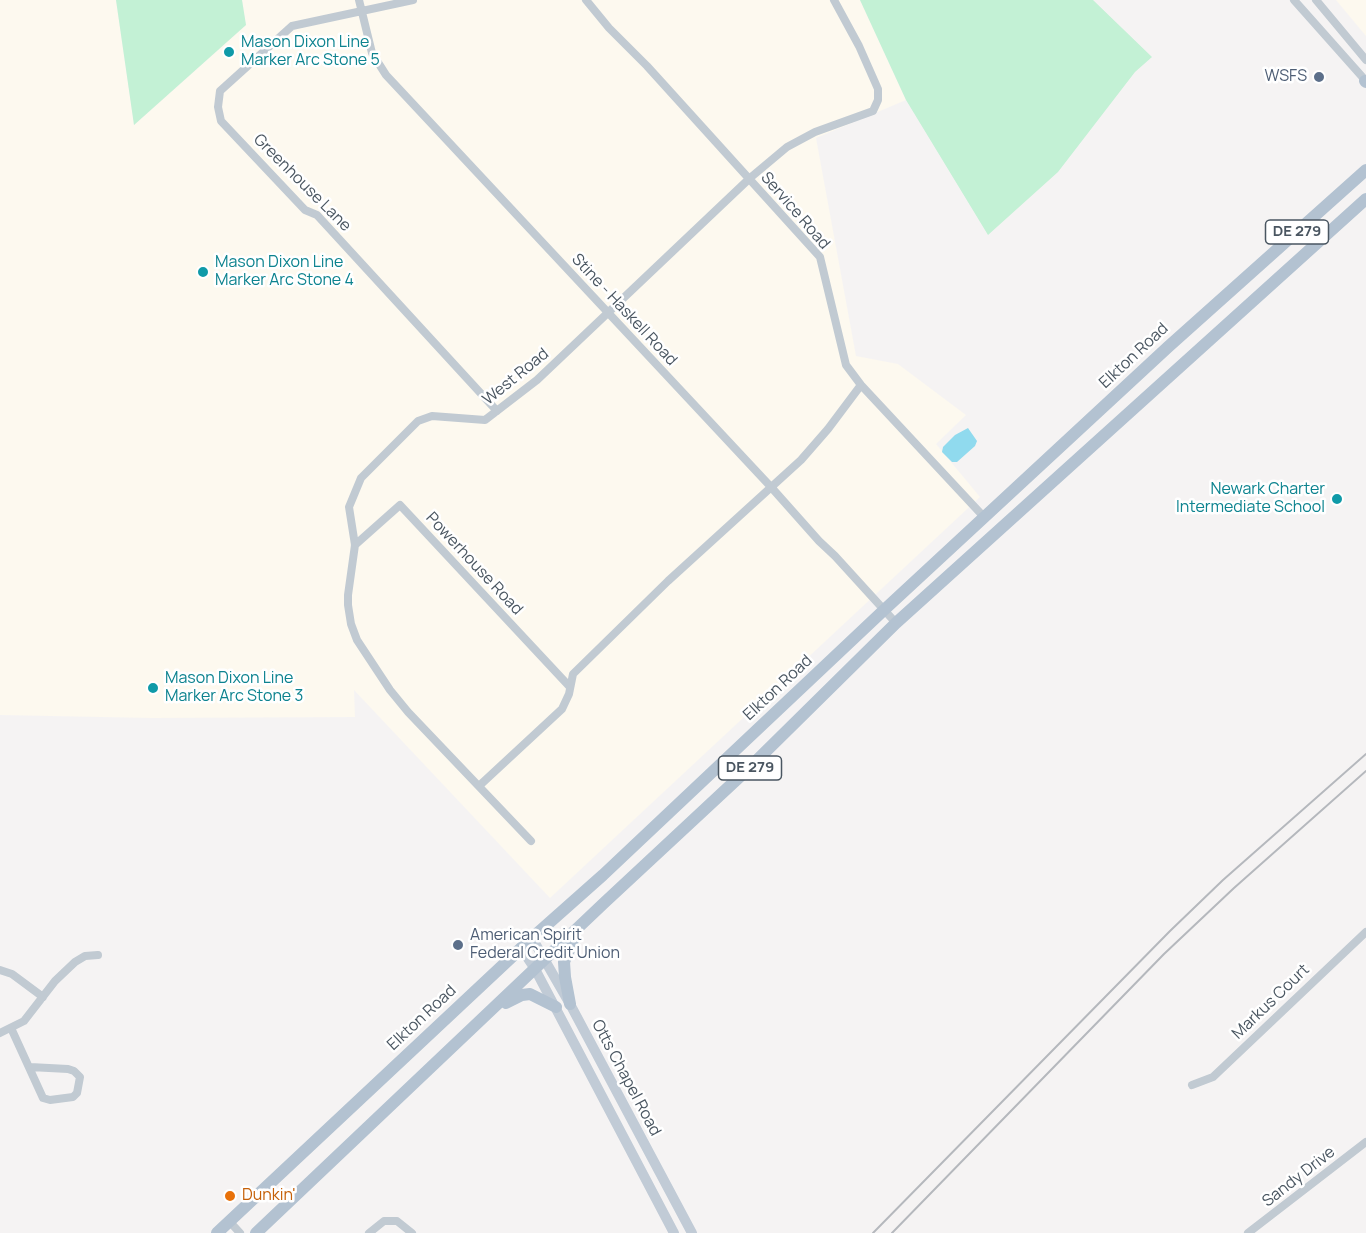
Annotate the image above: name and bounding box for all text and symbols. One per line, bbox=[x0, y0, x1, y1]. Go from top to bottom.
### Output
place label: Mason Dixon Line Marker Arc Stone 5 bbox=[241, 33, 380, 71]
marker: Mason Dixon Line Marker Arc Stone 5 bbox=[222, 45, 236, 59]
place label: WSFS bbox=[1265, 67, 1307, 87]
marker: WSFS bbox=[1312, 70, 1326, 84]
street label: Greenhouse Lane bbox=[249, 130, 355, 236]
street label: Service Road bbox=[756, 168, 834, 254]
road number: DE 279 bbox=[1266, 220, 1328, 244]
street label: Stine - Haskell Road bbox=[567, 250, 681, 370]
place label: Mason Dixon Line Marker Arc Stone 4 bbox=[215, 253, 354, 291]
marker: Mason Dixon Line Marker Arc Stone 4 bbox=[196, 265, 210, 279]
street label: Elkton Road bbox=[1096, 319, 1172, 393]
street label: West Road bbox=[479, 345, 553, 409]
place label: Newark Charter Intermediate School bbox=[1176, 480, 1325, 518]
marker: Newark Charter Intermediate School bbox=[1330, 492, 1344, 506]
street label: Powerhouse Road bbox=[422, 509, 526, 619]
street label: Elkton Road bbox=[740, 651, 816, 725]
place label: Mason Dixon Line Marker Arc Stone 3 bbox=[165, 669, 303, 707]
marker: Mason Dixon Line Marker Arc Stone 3 bbox=[146, 681, 160, 695]
road number: DE 279 bbox=[718, 756, 782, 780]
place label: American Spirit Federal Credit Union bbox=[470, 926, 620, 964]
marker: American Spirit Federal Credit Union bbox=[451, 938, 465, 952]
street label: Markus Court bbox=[1228, 960, 1314, 1044]
street label: Elkton Road bbox=[384, 981, 460, 1055]
street label: Otts Chapel Road bbox=[587, 1017, 665, 1139]
street label: Sandy Drive bbox=[1259, 1143, 1339, 1211]
place label: Dunkin' bbox=[242, 1186, 296, 1206]
marker: Dunkin' bbox=[223, 1189, 237, 1203]

